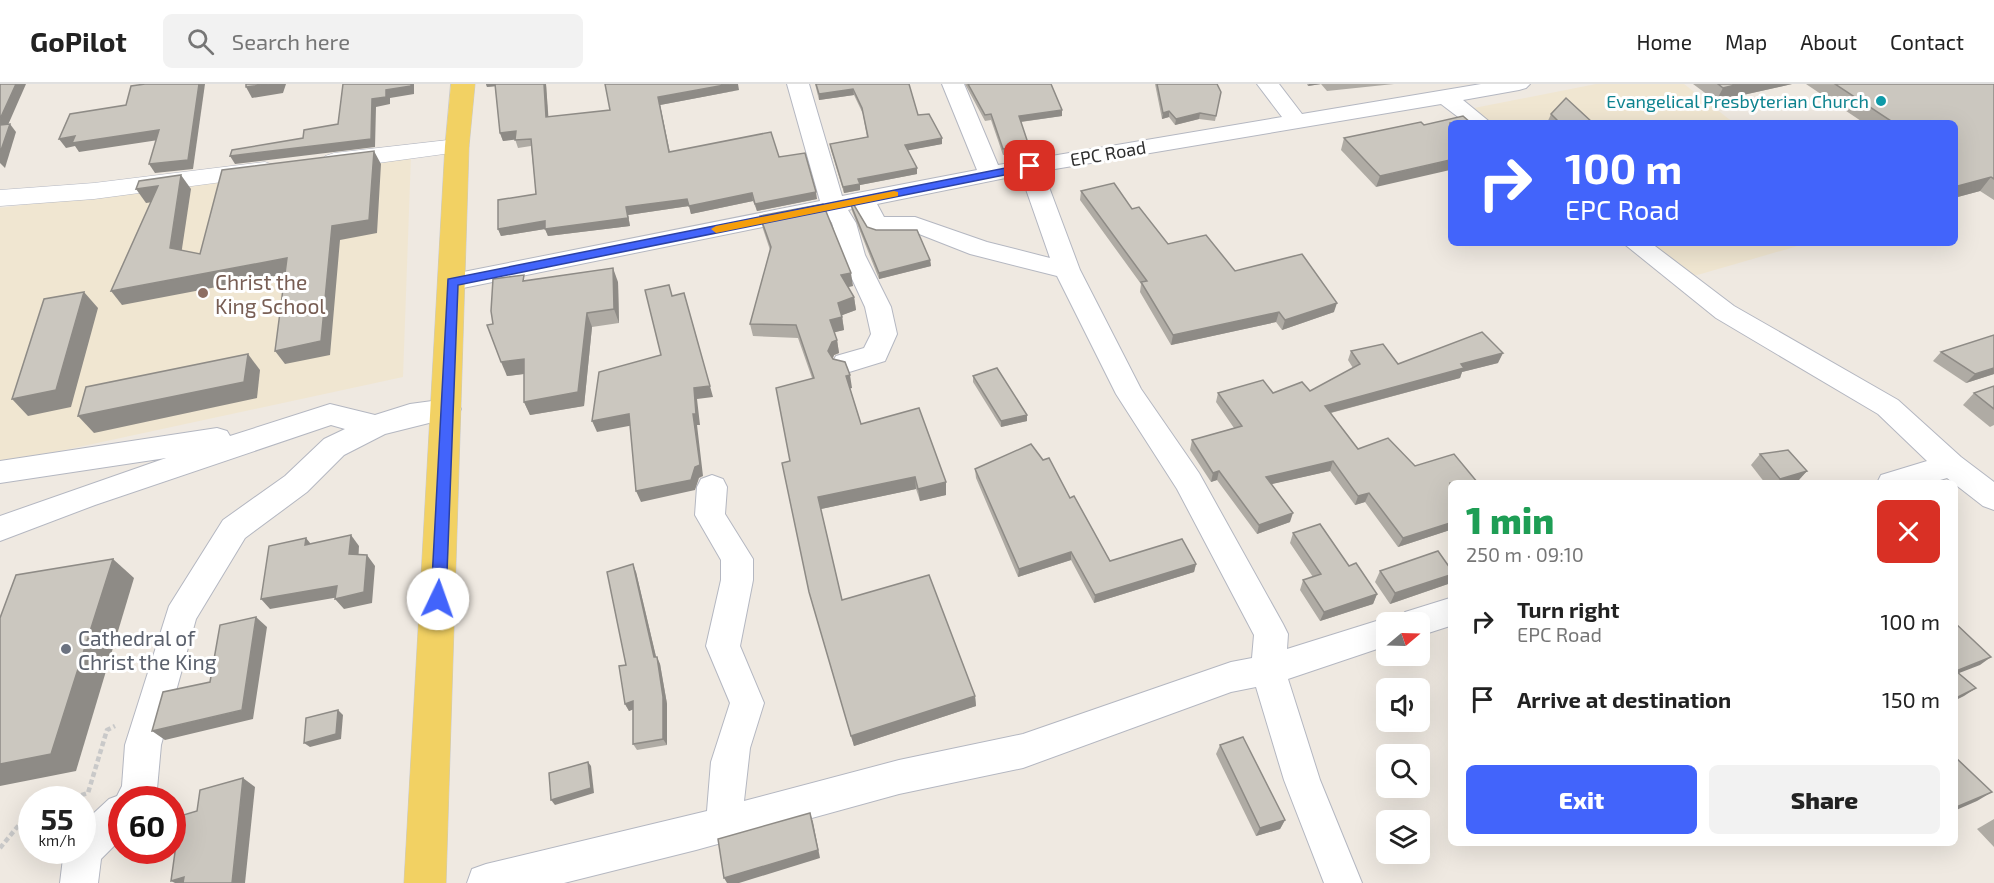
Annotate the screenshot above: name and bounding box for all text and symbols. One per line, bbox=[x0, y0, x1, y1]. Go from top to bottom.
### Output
search box bbox=[163, 14, 583, 68]
text: GoPilot bbox=[30, 24, 127, 58]
icon: search bbox=[184, 25, 217, 58]
text: Search here bbox=[232, 28, 350, 54]
text: Home bbox=[1636, 29, 1692, 54]
text: Map bbox=[1725, 29, 1767, 54]
text: About bbox=[1800, 29, 1857, 54]
text: Contact bbox=[1890, 29, 1964, 54]
place label: Evangelical Presbyterian Church bbox=[1606, 90, 1869, 112]
marker: Evangelical Presbyterian Church bbox=[1874, 94, 1888, 108]
street label: EPC Road bbox=[1068, 136, 1148, 170]
pin bbox=[1004, 140, 1055, 191]
text: 100 m bbox=[1565, 142, 1682, 192]
icon: right bbox=[1466, 144, 1544, 222]
icon: arrive bbox=[1013, 149, 1046, 182]
text: EPC Road bbox=[1565, 193, 1680, 225]
place label: Christ the King School bbox=[215, 269, 326, 318]
marker: Christ the King School bbox=[196, 286, 210, 300]
text: 1 min bbox=[1466, 498, 1554, 541]
button: close bbox=[1877, 500, 1940, 563]
text: 250 m · 09:10 bbox=[1466, 542, 1584, 566]
position arrow bbox=[406, 567, 470, 631]
text: Turn right bbox=[1517, 596, 1619, 622]
icon: right bbox=[1466, 605, 1499, 638]
text: 100 m bbox=[1881, 608, 1940, 634]
north arrow bbox=[1376, 612, 1430, 666]
map controls bbox=[1376, 612, 1430, 864]
text: EPC Road bbox=[1517, 622, 1602, 646]
place label: Cathedral of Christ the King bbox=[78, 625, 217, 674]
marker: Cathedral of Christ the King bbox=[59, 642, 73, 656]
button: sound bbox=[1376, 678, 1430, 732]
icon: arrive bbox=[1466, 683, 1499, 716]
text: Arrive at destination bbox=[1517, 686, 1731, 712]
text: 150 m bbox=[1882, 686, 1940, 712]
button: search bbox=[1376, 744, 1430, 798]
button: Exit bbox=[1466, 765, 1697, 834]
button: Share bbox=[1709, 765, 1940, 834]
speed limit sign: 60 bbox=[108, 786, 186, 864]
text: 55 bbox=[40, 800, 74, 836]
button: layers bbox=[1376, 810, 1430, 864]
text: km/h bbox=[38, 831, 76, 849]

